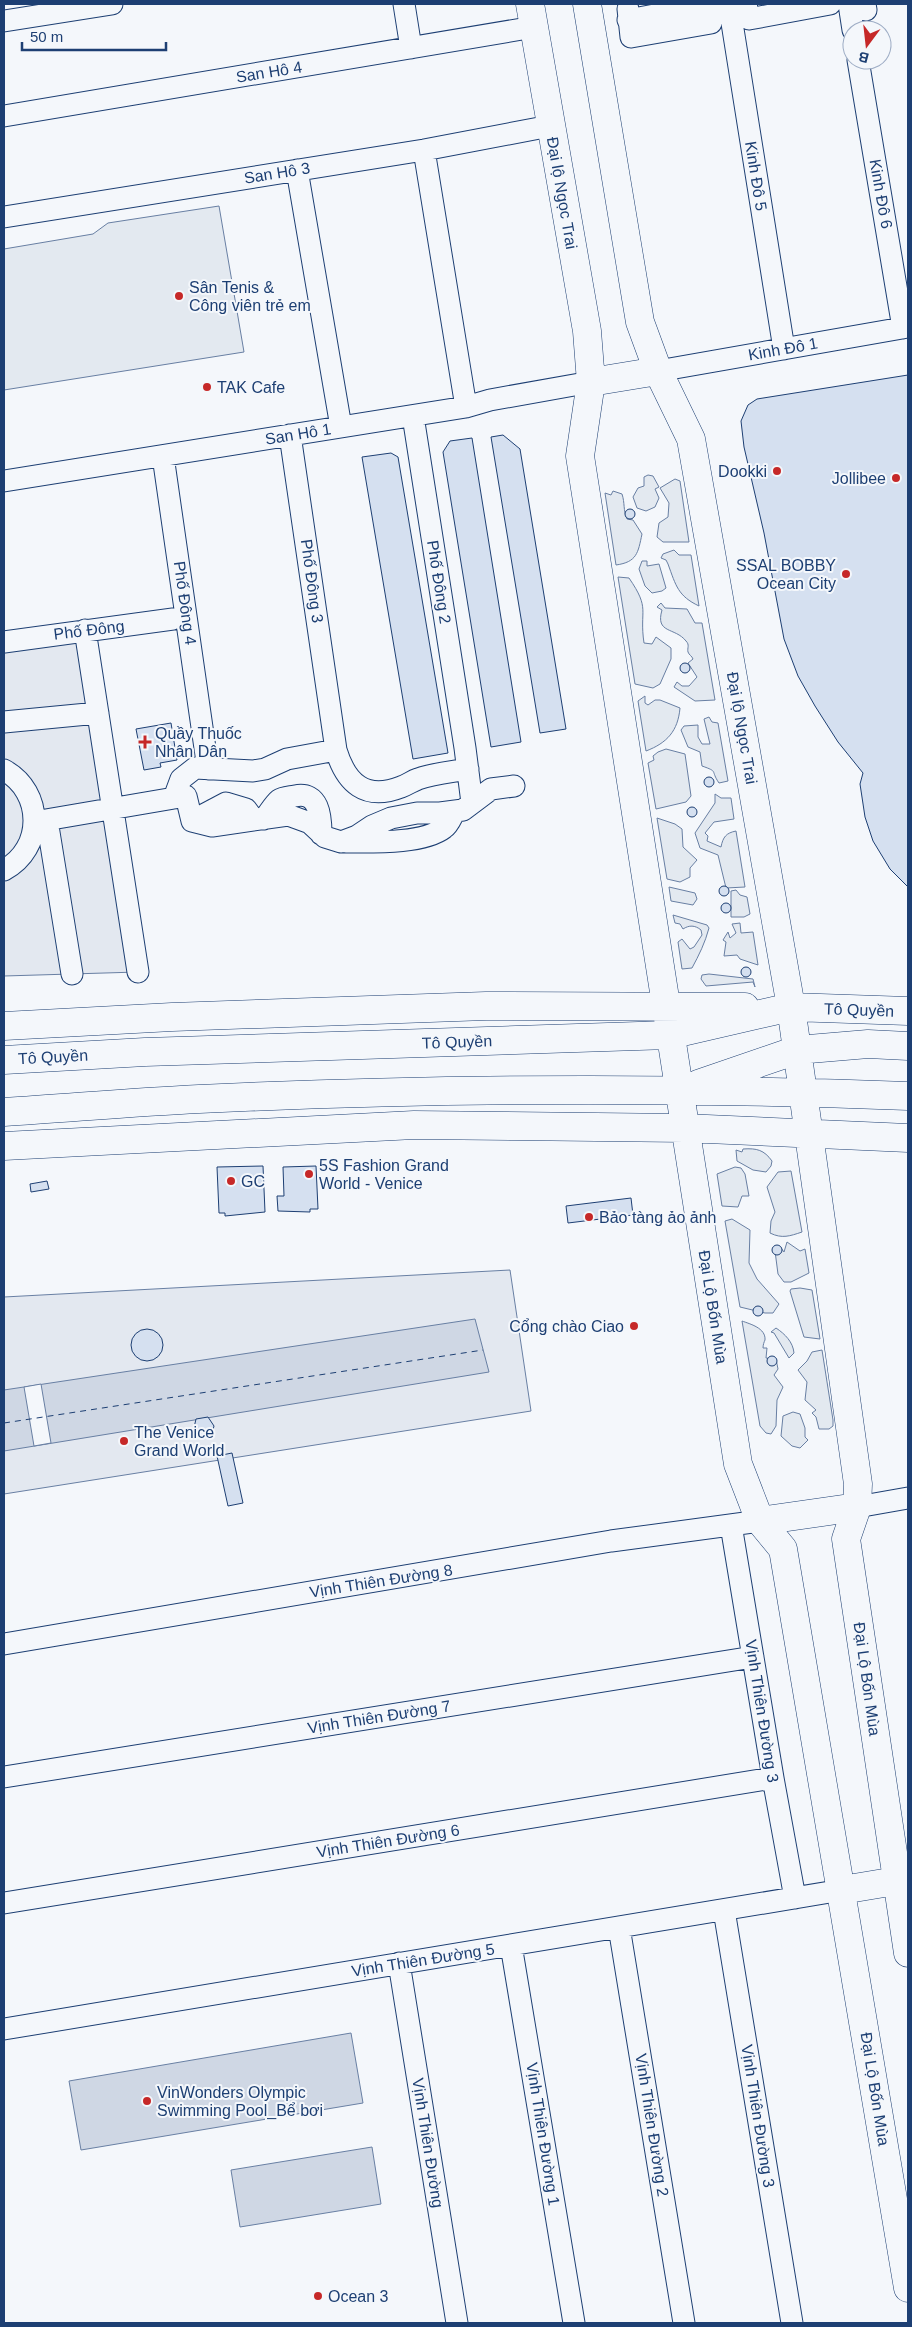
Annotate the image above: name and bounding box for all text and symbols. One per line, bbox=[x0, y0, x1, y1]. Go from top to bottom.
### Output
scale bar bbox=[22, 20, 166, 52]
north arrow bbox=[842, 20, 892, 70]
text: 50 m bbox=[30, 28, 63, 45]
text: B bbox=[857, 49, 871, 67]
street label: San Hô 4 bbox=[235, 58, 303, 86]
street label: Đại lộ Ngọc Trai bbox=[544, 135, 580, 251]
street label: Kinh Đô 5 bbox=[742, 140, 770, 212]
street label: Kinh Đô 6 bbox=[867, 158, 895, 230]
street label: San Hô 3 bbox=[243, 159, 311, 187]
place label: Sân Tenis & Công viên trẻ em bbox=[189, 279, 311, 314]
marker: Sân Tenis & Công viên trẻ em bbox=[173, 290, 185, 302]
street label: Kinh Đô 1 bbox=[747, 335, 819, 363]
place label: TAK Cafe bbox=[217, 379, 285, 396]
marker: TAK Cafe bbox=[201, 381, 213, 393]
street label: San Hô 1 bbox=[264, 420, 332, 448]
place label: Dookki bbox=[718, 463, 767, 480]
marker: Dookki bbox=[771, 465, 783, 477]
place label: Jollibee bbox=[832, 470, 886, 487]
marker: Jollibee bbox=[890, 472, 902, 484]
street label: Phố Đông 3 bbox=[298, 538, 326, 624]
street label: Phố Đông 2 bbox=[424, 539, 454, 625]
place label: SSAL BOBBY Ocean City bbox=[736, 557, 836, 592]
street label: Phố Đông 4 bbox=[171, 560, 199, 646]
marker: SSAL BOBBY Ocean City bbox=[840, 568, 852, 580]
street label: Phố Đông bbox=[53, 617, 125, 643]
street label: Đại lộ Ngọc Trai bbox=[724, 670, 760, 786]
place label: Quầy Thuốc Nhân Dân bbox=[155, 725, 242, 760]
marker: Quầy Thuốc Nhân Dân bbox=[139, 736, 151, 748]
street label: Tô Quyền bbox=[824, 1000, 894, 1020]
street label: Tô Quyền bbox=[422, 1032, 492, 1052]
street label: Tô Quyền bbox=[17, 1047, 89, 1067]
place label: 5S Fashion Grand World - Venice bbox=[319, 1157, 449, 1192]
marker: 5S Fashion Grand World - Venice bbox=[303, 1168, 315, 1180]
place label: GC bbox=[241, 1173, 265, 1190]
marker: GC bbox=[225, 1175, 237, 1187]
place label: Bảo tàng ảo ảnh bbox=[599, 1209, 716, 1226]
marker: Bảo tàng ảo ảnh bbox=[583, 1211, 595, 1223]
street label: Đại Lộ Bốn Mùa bbox=[696, 1249, 730, 1365]
place label: Cổng chào Ciao bbox=[509, 1318, 624, 1335]
marker: Cổng chào Ciao bbox=[628, 1320, 640, 1332]
place label: The Venice Grand World bbox=[134, 1424, 224, 1459]
marker: The Venice Grand World bbox=[118, 1435, 130, 1447]
street label: Vịnh Thiên Đường 8 bbox=[308, 1561, 454, 1601]
street label: Đại Lộ Bốn Mùa bbox=[851, 1621, 883, 1737]
street label: Vịnh Thiên Đường 3 bbox=[742, 1638, 782, 1784]
street label: Vịnh Thiên Đường 7 bbox=[306, 1697, 452, 1737]
street label: Vịnh Thiên Đường 6 bbox=[315, 1821, 461, 1861]
street label: Vịnh Thiên Đường 5 bbox=[350, 1940, 496, 1980]
street label: Đại Lộ Bốn Mùa bbox=[858, 2031, 892, 2147]
street label: Vịnh Thiên Đường 3 bbox=[738, 2043, 778, 2189]
street label: Vịnh Thiên Đường 2 bbox=[632, 2052, 672, 2198]
street label: Vịnh Thiên Đường 1 bbox=[523, 2061, 563, 2207]
street label: Vịnh Thiên Đường bbox=[409, 2077, 447, 2209]
place label: VinWonders Olympic Swimming Pool_Bể bơi bbox=[157, 2084, 323, 2120]
marker: VinWonders Olympic Swimming Pool_Bể bơi bbox=[141, 2095, 153, 2107]
place label: Ocean 3 bbox=[328, 2288, 389, 2305]
marker: Ocean 3 bbox=[312, 2290, 324, 2302]

